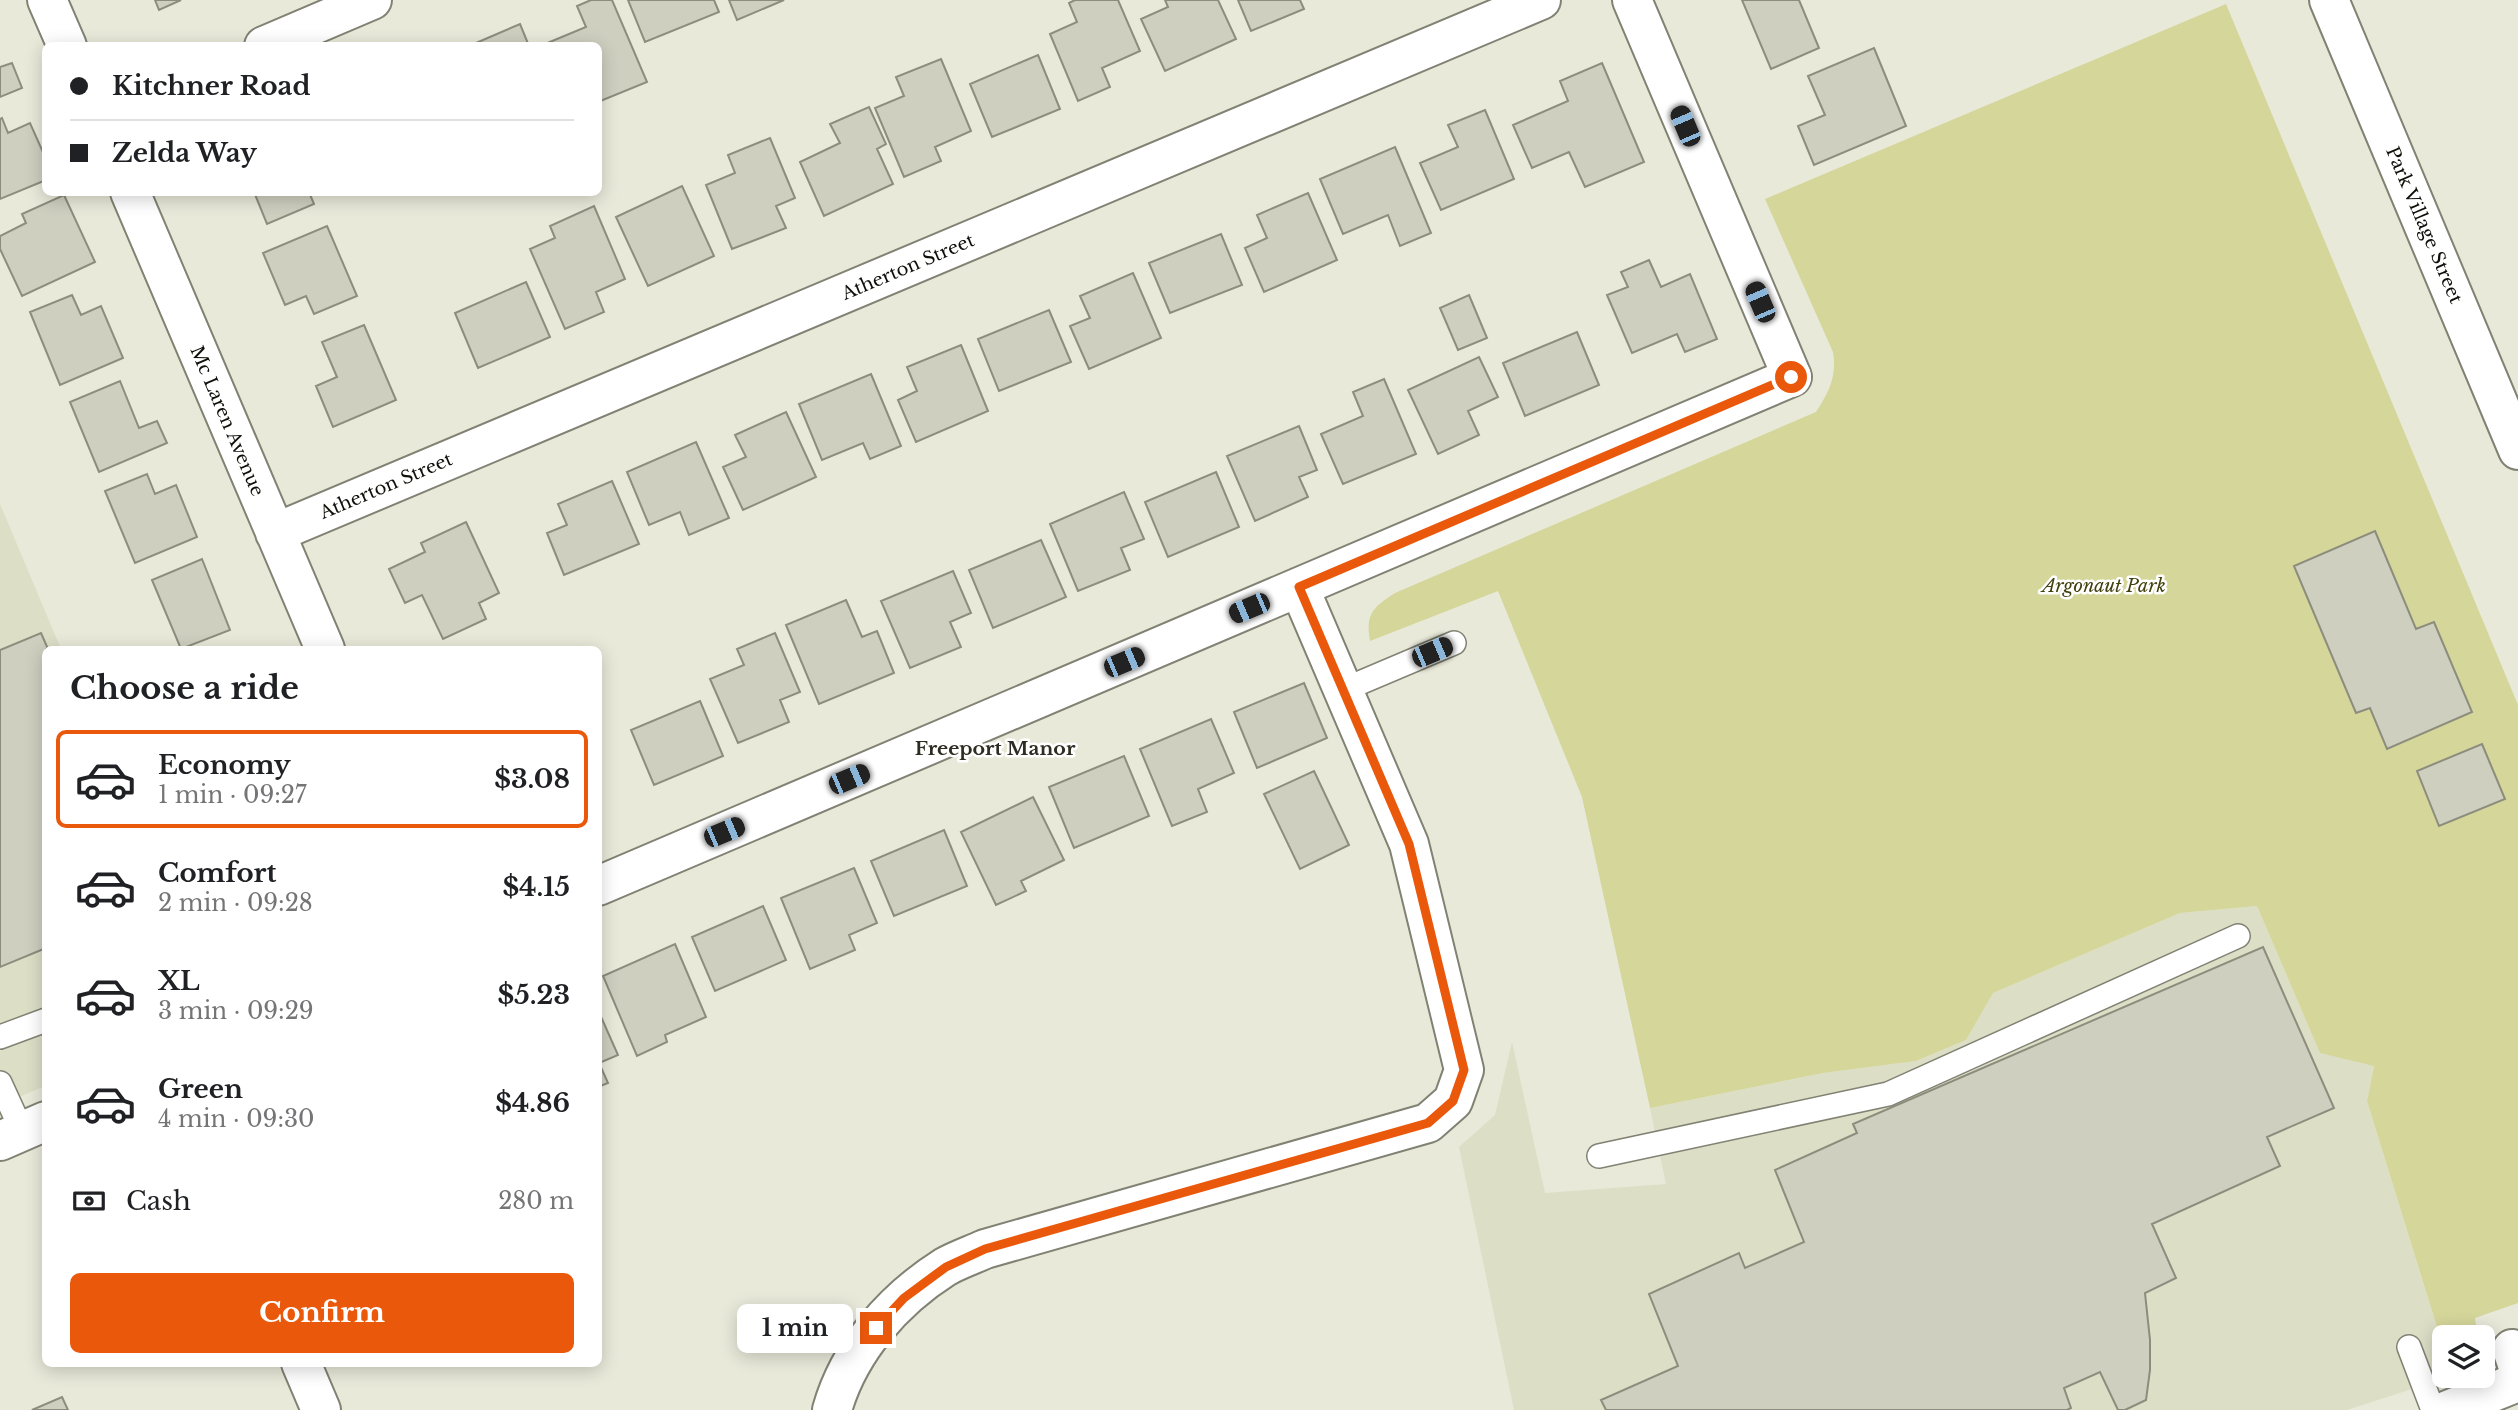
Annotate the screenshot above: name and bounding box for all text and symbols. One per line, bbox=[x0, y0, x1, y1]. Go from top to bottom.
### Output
text: Kitchner Road bbox=[112, 70, 311, 102]
car bbox=[1668, 103, 1703, 149]
text: Zelda Way bbox=[112, 137, 257, 169]
street label: Park Village Street bbox=[2381, 143, 2467, 307]
street label: Atherton Street bbox=[837, 229, 978, 305]
car bbox=[1743, 279, 1778, 325]
street label: Mc Laren Avenue bbox=[185, 343, 269, 499]
route start bbox=[1775, 361, 1807, 393]
street label: Atherton Street bbox=[315, 448, 456, 524]
park label: Argonaut Park bbox=[2040, 575, 2166, 597]
car bbox=[1226, 590, 1273, 626]
car bbox=[1409, 634, 1456, 670]
car bbox=[1101, 644, 1148, 680]
text: Choose a ride bbox=[70, 668, 299, 708]
district label: Freeport Manor bbox=[915, 737, 1076, 760]
icon: car bbox=[74, 748, 137, 811]
text: Economy bbox=[158, 749, 291, 781]
car bbox=[826, 761, 873, 797]
text: $3.08 bbox=[494, 763, 570, 795]
text: 1 min · 09:27 bbox=[158, 781, 306, 809]
car bbox=[701, 814, 748, 850]
icon: car bbox=[74, 856, 137, 919]
text: Comfort bbox=[158, 857, 276, 889]
text: $4.15 bbox=[502, 871, 570, 903]
text: 2 min · 09:28 bbox=[158, 889, 313, 917]
icon: car bbox=[74, 964, 137, 1027]
text: XL bbox=[158, 965, 200, 997]
text: $5.23 bbox=[498, 979, 570, 1011]
text: 3 min · 09:29 bbox=[158, 997, 314, 1025]
icon: car bbox=[74, 1072, 137, 1135]
text: Green bbox=[158, 1073, 243, 1105]
text: $4.86 bbox=[495, 1087, 570, 1119]
text: 4 min · 09:30 bbox=[158, 1105, 315, 1133]
icon: cash bbox=[70, 1182, 108, 1220]
text: Cash bbox=[126, 1185, 191, 1217]
text: 280 m bbox=[498, 1187, 574, 1215]
button: Confirm bbox=[70, 1273, 574, 1353]
callout: 1 min bbox=[736, 1304, 852, 1352]
route end bbox=[860, 1312, 892, 1344]
text: 1 min bbox=[762, 1314, 828, 1342]
map controls bbox=[2432, 1325, 2495, 1388]
button: layers bbox=[2432, 1325, 2495, 1388]

